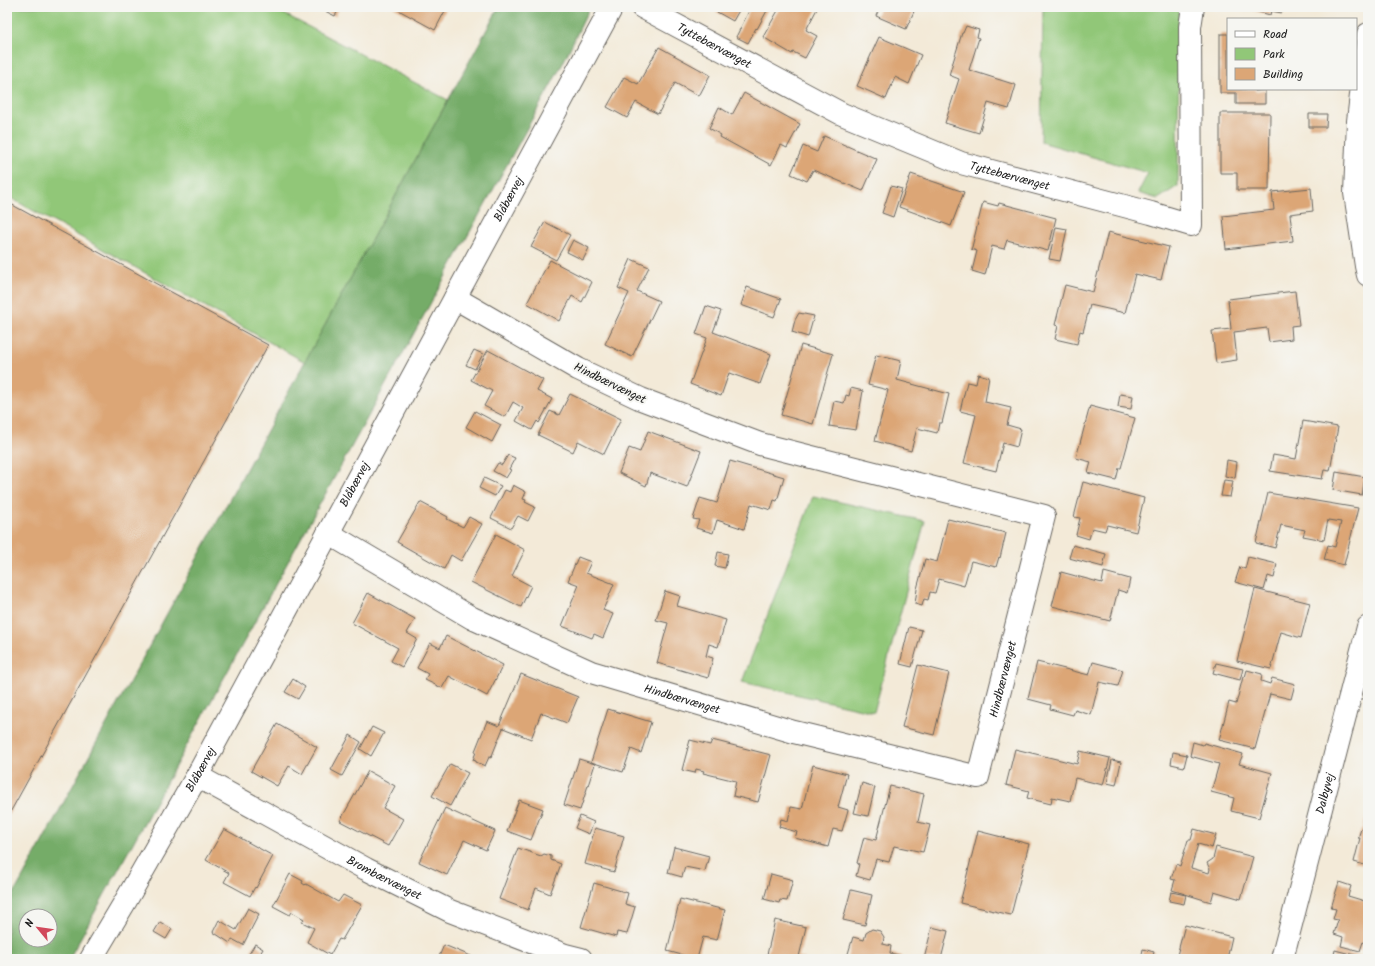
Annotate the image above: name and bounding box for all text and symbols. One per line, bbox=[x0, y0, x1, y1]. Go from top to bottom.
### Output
street label: Tyttebærvænget bbox=[673, 18, 755, 74]
legend bbox=[1227, 18, 1357, 90]
text: Road bbox=[1263, 25, 1288, 44]
text: Park bbox=[1263, 45, 1285, 64]
text: Building bbox=[1263, 65, 1303, 84]
street label: Tyttebærvænget bbox=[968, 157, 1052, 196]
street label: Blåbærvej bbox=[489, 172, 529, 225]
street label: Hindbærvænget bbox=[570, 358, 650, 409]
street label: Blåbærvej bbox=[335, 458, 375, 511]
street label: Hindbærvænget bbox=[984, 638, 1022, 720]
street label: Hindbærvænget bbox=[642, 679, 723, 720]
street label: Blåbærvej bbox=[181, 743, 221, 796]
street label: Dalbyvej bbox=[1311, 770, 1340, 816]
street label: Brombærvænget bbox=[343, 851, 425, 905]
north arrow bbox=[18, 908, 58, 948]
text: N bbox=[21, 916, 40, 931]

